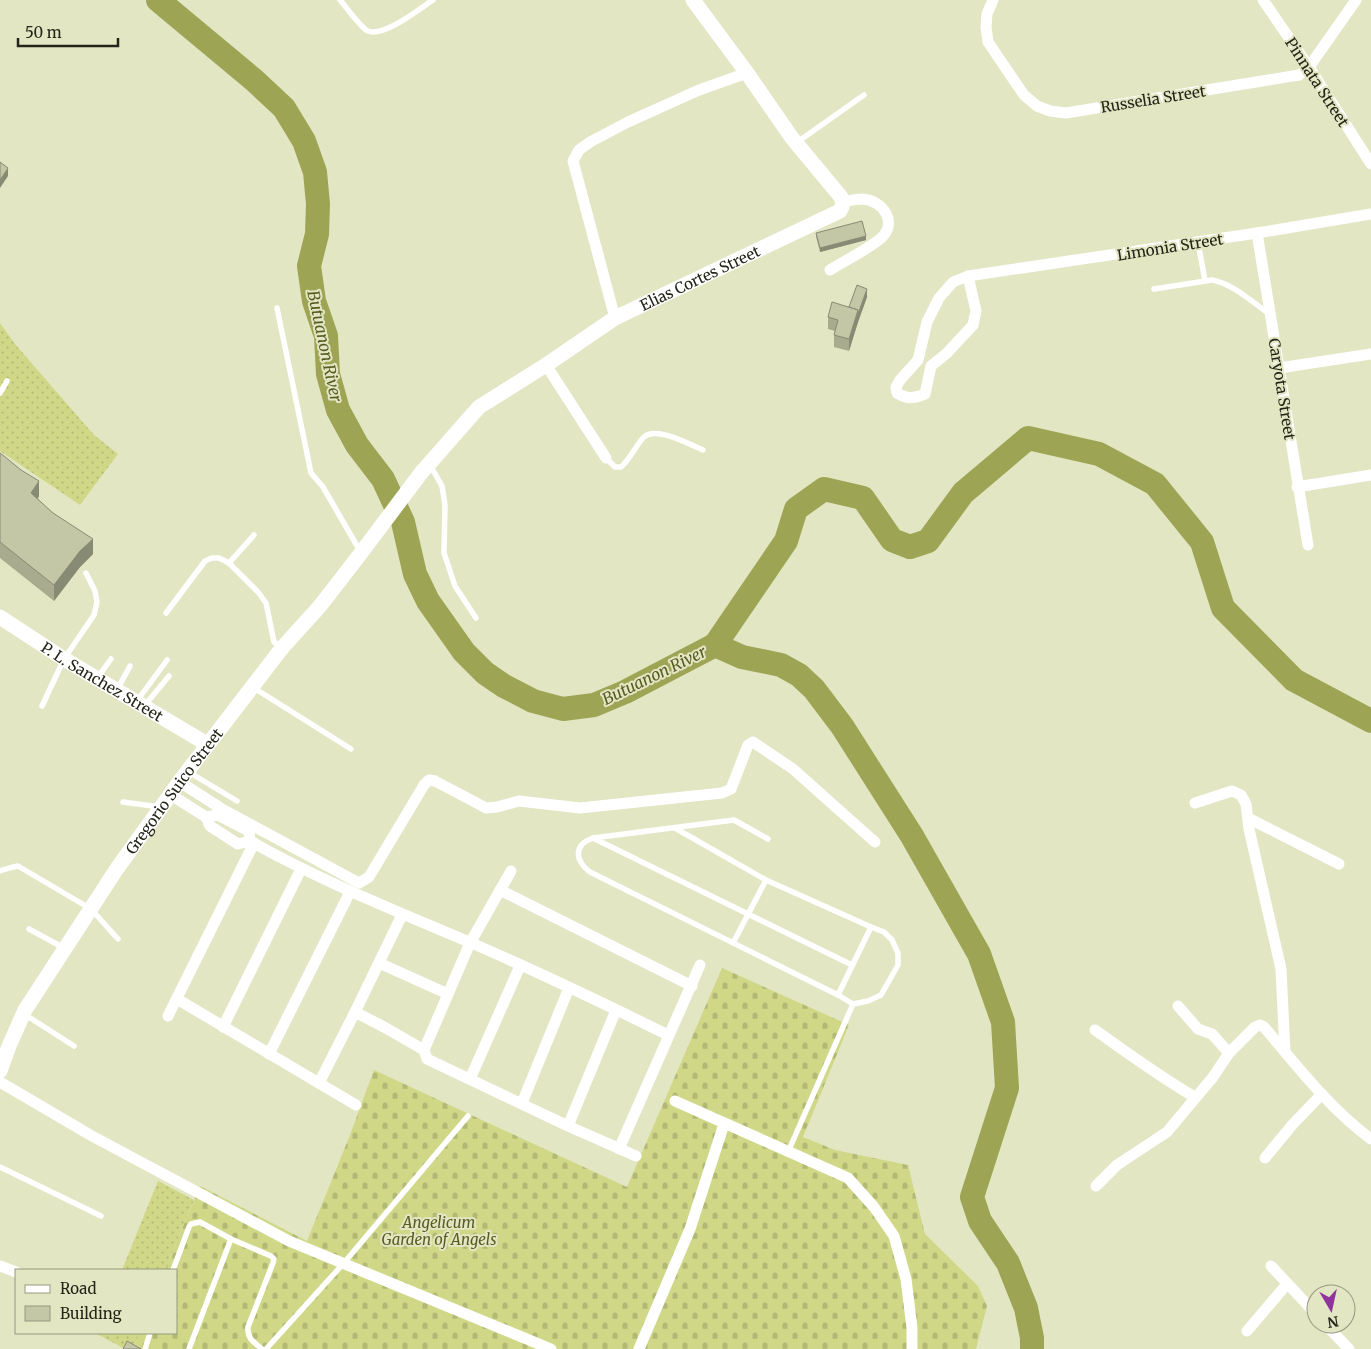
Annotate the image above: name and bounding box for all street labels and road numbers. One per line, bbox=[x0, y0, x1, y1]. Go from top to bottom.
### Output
street label: Pinnata Street bbox=[1281, 34, 1353, 130]
street label: Russelia Street bbox=[1099, 81, 1207, 117]
street label: Limonia Street bbox=[1116, 229, 1224, 265]
street label: Elias Cortes Street bbox=[637, 241, 763, 314]
street label: Caryota Street bbox=[1265, 337, 1299, 441]
street label: P. L. Sanchez Street bbox=[38, 637, 167, 725]
street label: Gregorio Suico Street bbox=[121, 724, 227, 858]

